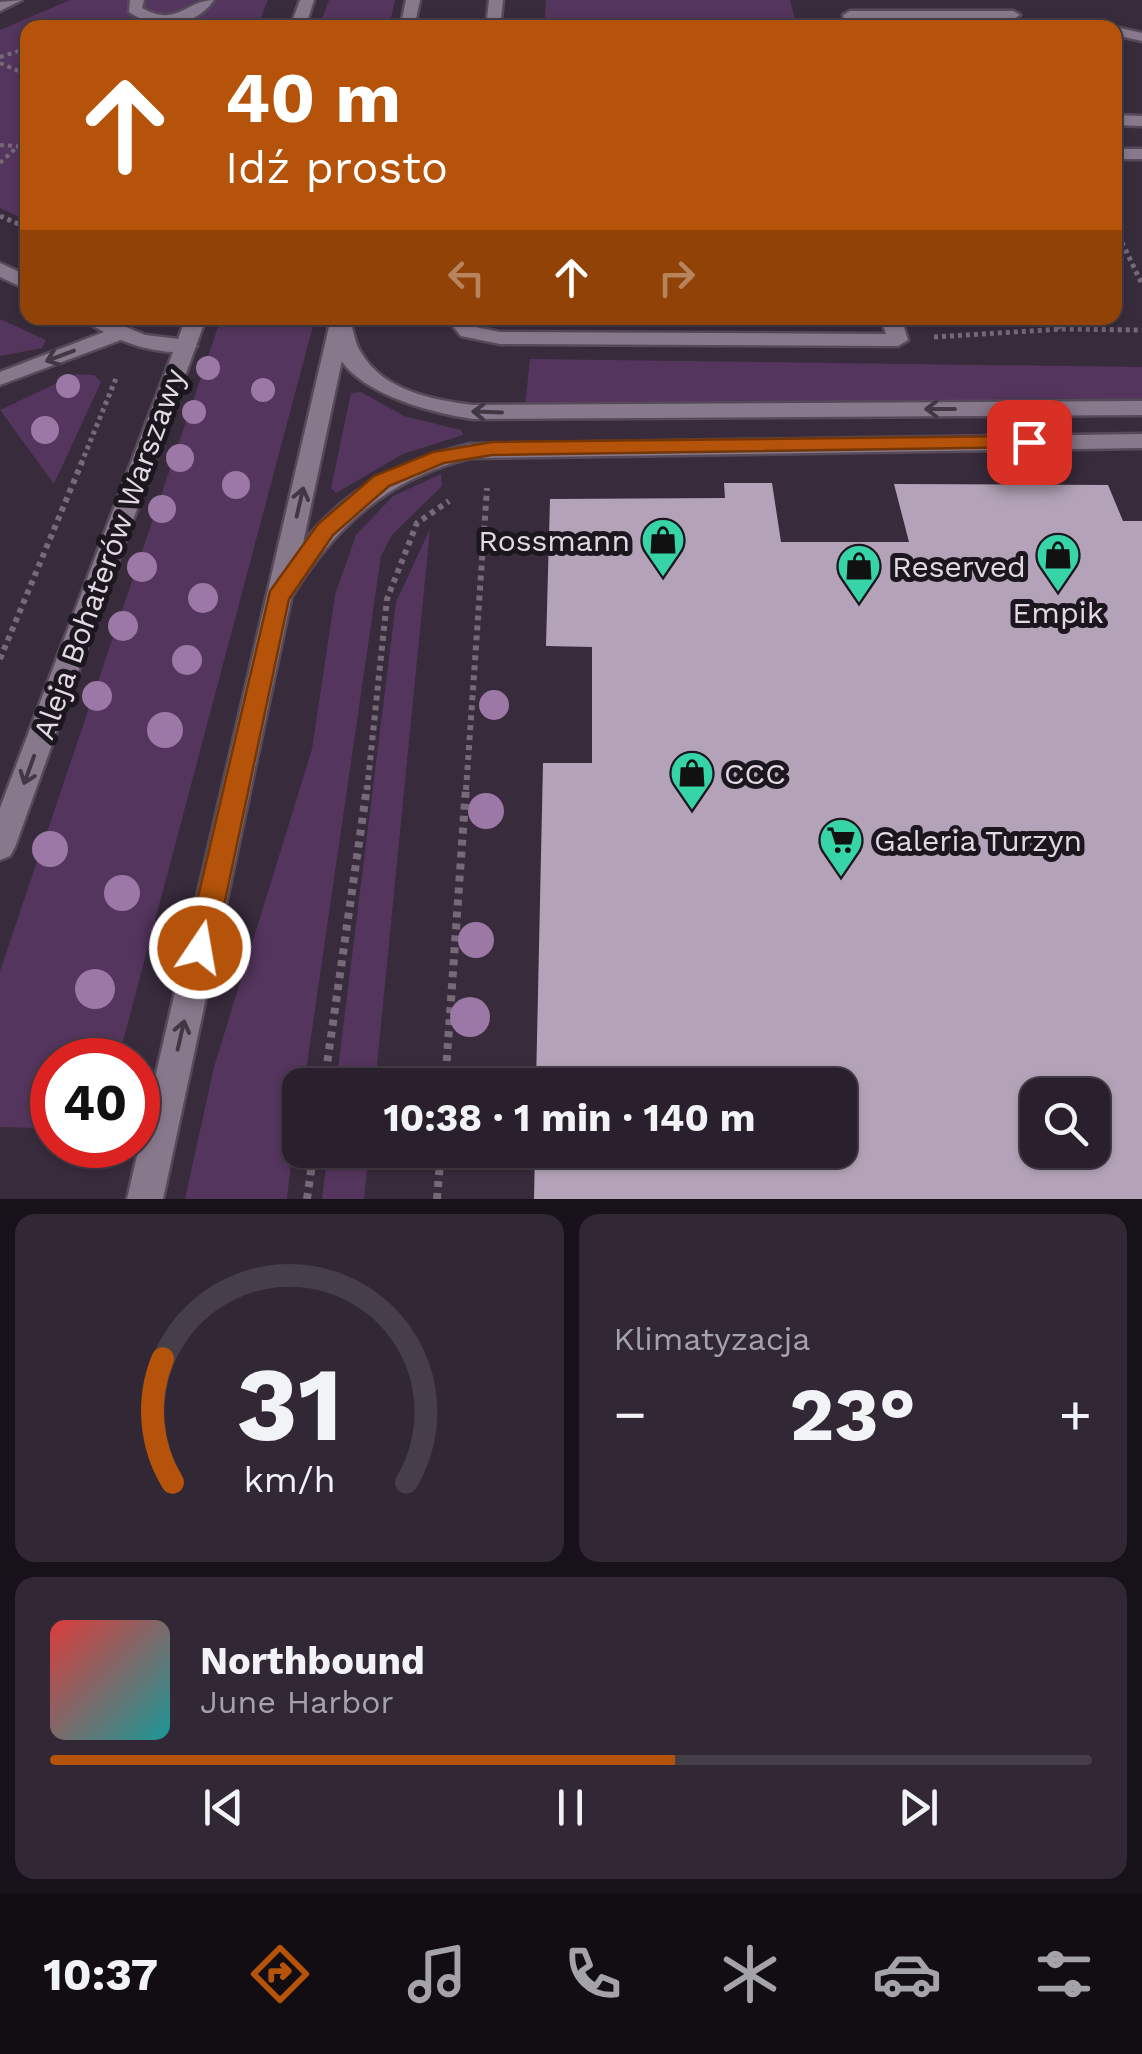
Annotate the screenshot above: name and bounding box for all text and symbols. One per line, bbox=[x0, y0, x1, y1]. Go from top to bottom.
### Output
text: 40 m bbox=[225, 57, 401, 139]
icon: ahead bbox=[60, 60, 190, 190]
text: Idź prosto bbox=[225, 141, 448, 194]
icon: left bbox=[439, 250, 494, 305]
icon: ahead bbox=[544, 250, 599, 305]
icon: right bbox=[649, 250, 704, 305]
one-way arrow bbox=[45, 348, 76, 366]
street label: Aleja Bohaterów Warszawy bbox=[26, 364, 193, 744]
one-way arrow bbox=[924, 400, 956, 418]
pin bbox=[987, 400, 1072, 485]
one-way arrow bbox=[472, 403, 504, 422]
icon: arrive bbox=[1002, 415, 1057, 470]
one-way arrow bbox=[292, 487, 310, 519]
shop icon: Rossmann bbox=[640, 517, 686, 578]
place label: Rossmann bbox=[478, 523, 630, 558]
shop icon: Empik bbox=[1035, 532, 1081, 593]
shop icon: Reserved bbox=[836, 543, 882, 604]
place label: Reserved bbox=[892, 549, 1026, 584]
place label: Empik bbox=[1012, 595, 1104, 630]
shop icon: CCC bbox=[669, 750, 715, 811]
one-way arrow bbox=[19, 754, 37, 785]
place label: CCC bbox=[724, 756, 786, 791]
supermarket icon: Galeria Turzyn bbox=[818, 817, 864, 878]
place label: Galeria Turzyn bbox=[874, 823, 1082, 858]
position arrow bbox=[148, 896, 252, 1000]
one-way arrow bbox=[173, 1020, 191, 1052]
speed limit sign: 40 bbox=[30, 1038, 160, 1168]
map controls bbox=[1020, 1078, 1110, 1168]
button: search bbox=[1020, 1078, 1110, 1168]
text: 10:38 · 1 min · 140 m bbox=[383, 1096, 756, 1140]
text: Klimatyzacja bbox=[614, 1320, 810, 1358]
text: 31 bbox=[236, 1343, 343, 1465]
text: 23° bbox=[790, 1370, 916, 1458]
text: − bbox=[614, 1382, 647, 1446]
text: + bbox=[1059, 1382, 1092, 1446]
text: km/h bbox=[243, 1459, 335, 1501]
text: Northbound bbox=[200, 1639, 425, 1683]
text: June Harbor bbox=[200, 1683, 394, 1721]
icon: previous bbox=[196, 1780, 251, 1835]
icon: pause bbox=[543, 1780, 598, 1835]
icon: next bbox=[891, 1780, 946, 1835]
icon: directions bbox=[245, 1939, 315, 2009]
icon: music bbox=[402, 1939, 472, 2009]
icon: phone bbox=[558, 1939, 628, 2009]
icon: climate bbox=[715, 1939, 785, 2009]
icon: car bbox=[872, 1939, 942, 2009]
icon: filters bbox=[1029, 1939, 1099, 2009]
text: 10:37 bbox=[43, 1948, 158, 2001]

